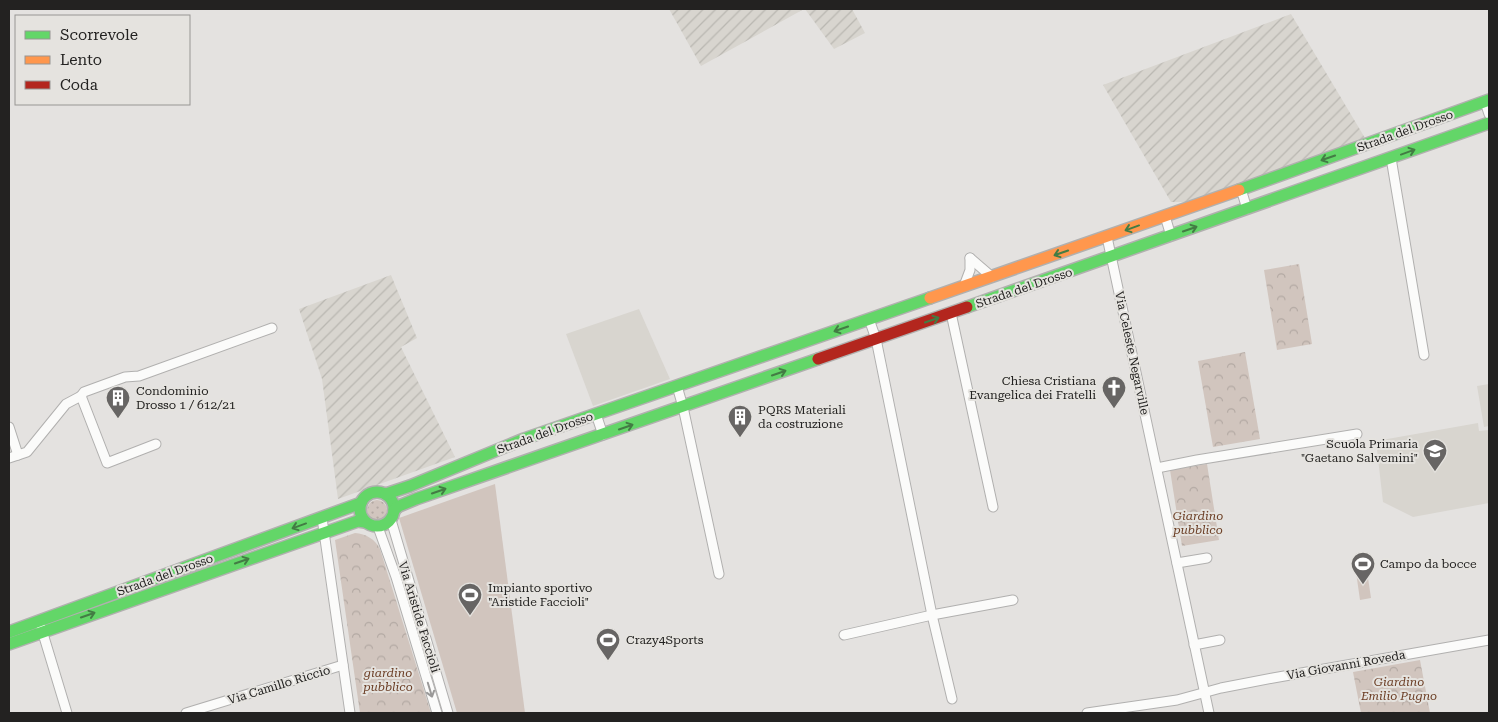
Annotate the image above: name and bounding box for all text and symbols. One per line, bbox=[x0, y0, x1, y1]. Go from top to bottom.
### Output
legend bbox=[15, 15, 190, 105]
text: Scorrevole bbox=[60, 26, 138, 44]
text: Lento bbox=[60, 51, 102, 69]
text: Coda bbox=[60, 76, 98, 94]
street label: Strada del Drosso bbox=[1355, 107, 1455, 155]
one-way arrow bbox=[1400, 146, 1416, 156]
one-way arrow bbox=[1321, 154, 1336, 163]
one-way arrow bbox=[1124, 224, 1140, 233]
one-way arrow bbox=[1182, 224, 1197, 233]
one-way arrow bbox=[1053, 249, 1069, 258]
street label: Strada del Drosso bbox=[974, 265, 1074, 311]
street label: Via Celeste Negarville bbox=[1112, 290, 1152, 416]
one-way arrow bbox=[924, 315, 940, 324]
one-way arrow bbox=[834, 325, 849, 334]
one-way arrow bbox=[771, 368, 786, 377]
place label: Chiesa Cristiana Evangelica dei Fratelli bbox=[969, 374, 1096, 402]
church icon: Chiesa Cristiana Evangelica dei Fratelli bbox=[1101, 375, 1127, 409]
place label: Condominio Drosso 1 / 612/21 bbox=[136, 384, 236, 412]
building icon: Condominio Drosso 1 / 612/21 bbox=[105, 385, 131, 419]
place label: PQRS Materiali da costruzione bbox=[758, 403, 846, 431]
building icon: PQRS Materiali da costruzione bbox=[727, 404, 753, 438]
street label: Strada del Drosso bbox=[495, 409, 595, 457]
one-way arrow bbox=[617, 422, 633, 431]
place label: Scuola Primaria "Gaetano Salvemini" bbox=[1301, 437, 1418, 465]
school or university icon: Scuola Primaria "Gaetano Salvemini" bbox=[1422, 438, 1448, 472]
one-way arrow bbox=[431, 486, 446, 495]
park label: Giardino pubblico bbox=[1172, 509, 1223, 537]
one-way arrow bbox=[291, 522, 307, 531]
street label: Strada del Drosso bbox=[115, 551, 215, 599]
sports icon: Campo da bocce bbox=[1350, 551, 1376, 585]
one-way arrow bbox=[233, 556, 249, 565]
place label: Campo da bocce bbox=[1380, 557, 1477, 571]
street label: Via Aristide Faccioli bbox=[395, 560, 443, 674]
place label: Impianto sportivo "Aristide Faccioli" bbox=[488, 581, 592, 609]
sports icon: Impianto sportivo "Aristide Faccioli" bbox=[457, 582, 483, 616]
one-way arrow bbox=[80, 610, 96, 619]
sports icon: Crazy4Sports bbox=[595, 627, 621, 661]
place label: Crazy4Sports bbox=[626, 633, 704, 647]
street label: Via Giovanni Roveda bbox=[1286, 648, 1407, 682]
street label: Via Camillo Riccio bbox=[226, 663, 332, 707]
park label: giardino pubblico bbox=[362, 666, 413, 694]
park label: Giardino Emilio Pugno bbox=[1360, 675, 1437, 703]
one-way arrow bbox=[425, 681, 435, 697]

